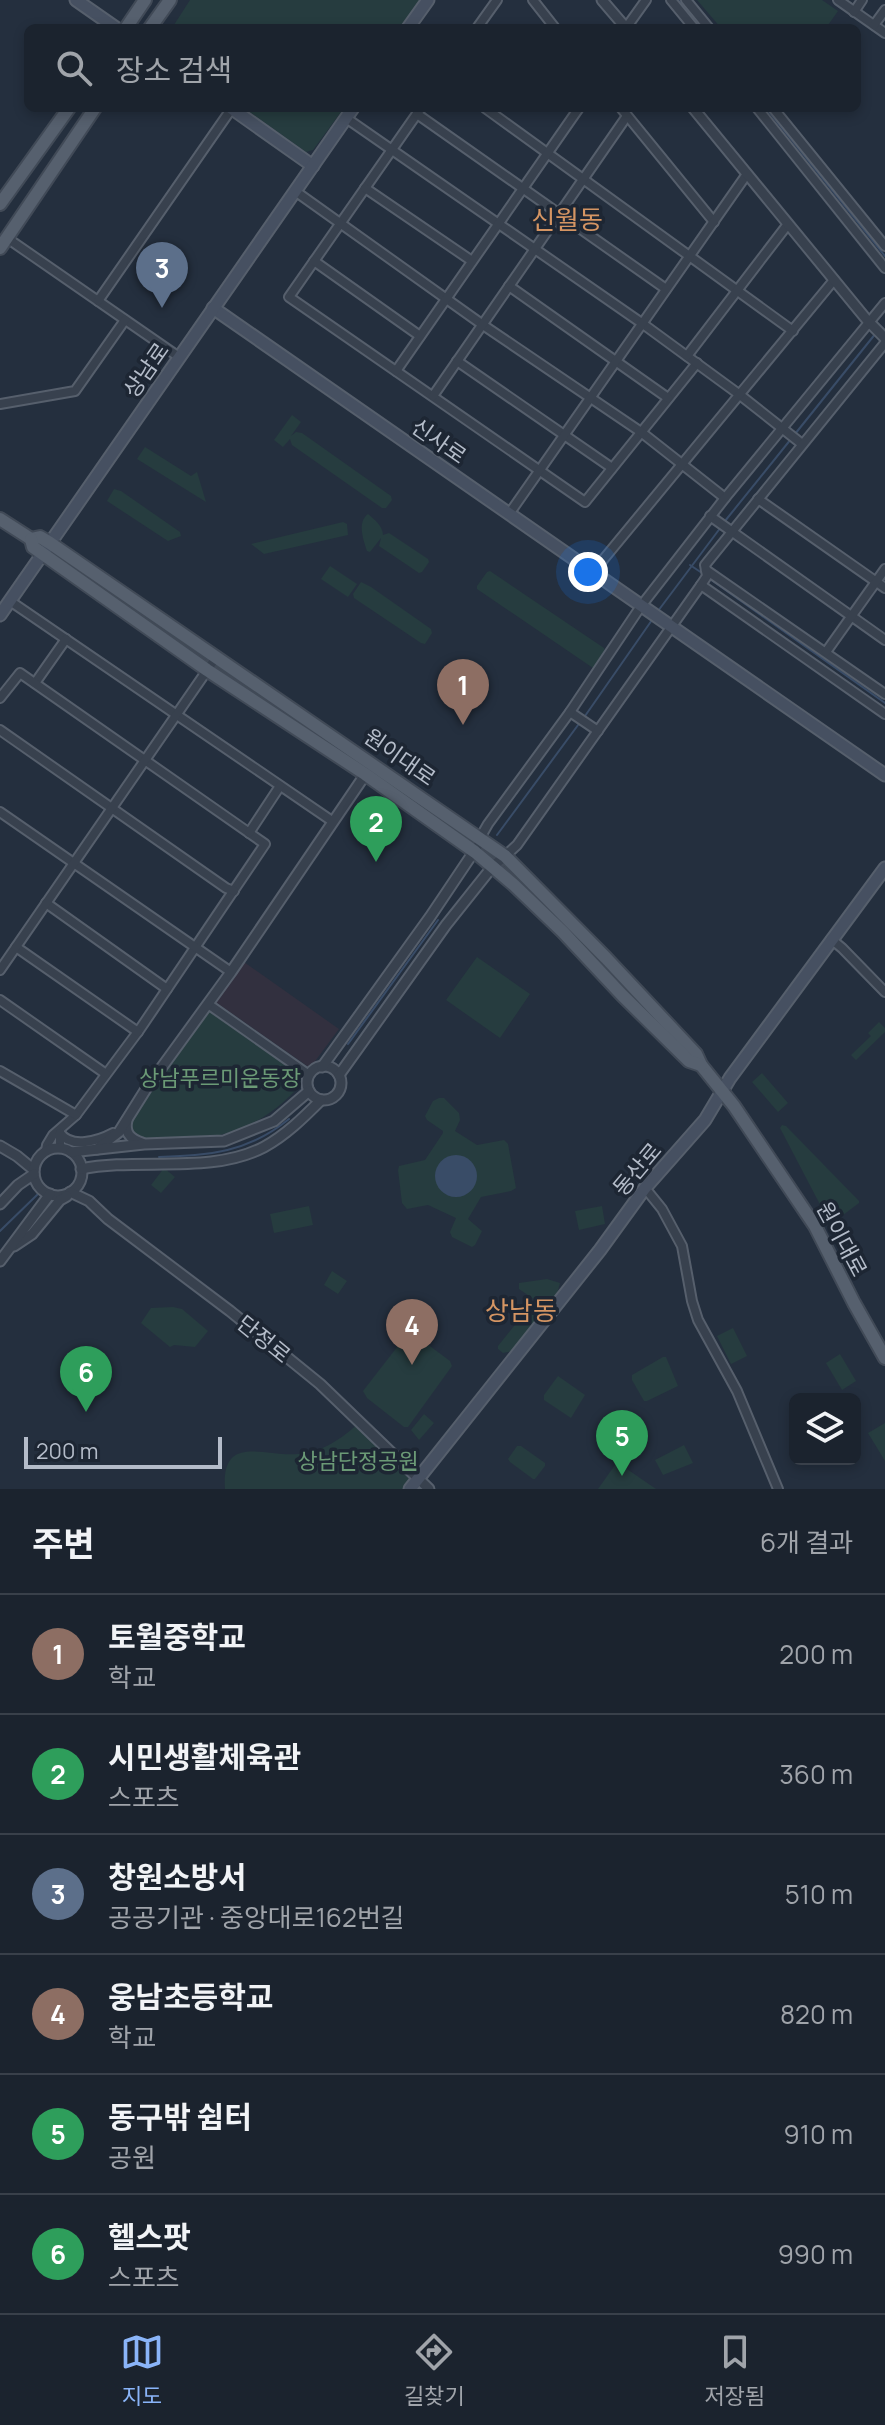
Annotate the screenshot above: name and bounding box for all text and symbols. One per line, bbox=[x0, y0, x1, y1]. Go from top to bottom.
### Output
search box bbox=[24, 24, 861, 112]
icon: search bbox=[52, 46, 96, 90]
text: 장소 검색 bbox=[116, 49, 232, 90]
district label: 신월동 bbox=[531, 201, 603, 237]
pin: 3 bbox=[136, 242, 188, 308]
street label: 상남로 bbox=[116, 337, 176, 403]
street label: 신사로 bbox=[406, 411, 472, 471]
your location bbox=[568, 552, 608, 592]
pin: 1 bbox=[437, 659, 489, 725]
street label: 원이대로 bbox=[358, 721, 442, 793]
pin: 2 bbox=[350, 796, 402, 862]
park label: 상남푸르미운동장 bbox=[139, 1063, 301, 1093]
street label: 동산로 bbox=[606, 1136, 668, 1202]
street label: 원이대로 bbox=[810, 1196, 874, 1282]
district label: 상남동 bbox=[485, 1292, 557, 1328]
pin: 4 bbox=[386, 1299, 438, 1365]
street label: 단정로 bbox=[231, 1308, 297, 1370]
pin: 6 bbox=[60, 1346, 112, 1412]
map controls bbox=[789, 1393, 861, 1465]
button: layers bbox=[789, 1393, 861, 1465]
pin: 5 bbox=[596, 1410, 648, 1476]
scale bar bbox=[24, 1433, 222, 1469]
text: 200 m bbox=[36, 1436, 98, 1466]
park label: 상남단정공원 bbox=[297, 1446, 419, 1476]
text: 주변 bbox=[32, 1520, 95, 1566]
text: 6개 결과 bbox=[760, 1524, 853, 1560]
text: 토월중학교 bbox=[108, 1616, 246, 1657]
text: 1 bbox=[52, 1636, 64, 1672]
text: 200 m bbox=[779, 1636, 853, 1672]
text: 학교 bbox=[108, 1659, 156, 1695]
text: 시민생활체육관 bbox=[108, 1736, 301, 1777]
text: 2 bbox=[50, 1756, 66, 1792]
text: 360 m bbox=[779, 1756, 853, 1792]
text: 스포츠 bbox=[108, 1779, 180, 1815]
text: 창원소방서 bbox=[108, 1856, 246, 1897]
text: 3 bbox=[50, 1876, 66, 1912]
text: 510 m bbox=[785, 1876, 853, 1912]
text: 공공기관 · 중앙대로162번길 bbox=[108, 1899, 405, 1935]
text: 웅남초등학교 bbox=[108, 1976, 274, 2017]
text: 4 bbox=[50, 1996, 66, 2032]
text: 820 m bbox=[780, 1996, 853, 2032]
text: 학교 bbox=[108, 2019, 156, 2055]
text: 동구밖 쉼터 bbox=[108, 2096, 252, 2137]
text: 5 bbox=[50, 2116, 66, 2152]
text: 910 m bbox=[784, 2116, 853, 2152]
text: 공원 bbox=[108, 2139, 156, 2175]
text: 헬스팟 bbox=[108, 2216, 191, 2257]
text: 6 bbox=[50, 2236, 66, 2272]
text: 990 m bbox=[778, 2236, 853, 2272]
text: 스포츠 bbox=[108, 2259, 180, 2295]
tab: 지도 bbox=[120, 2330, 164, 2411]
tab: 길찾기 bbox=[404, 2330, 465, 2411]
tab: 저장됨 bbox=[704, 2330, 765, 2411]

